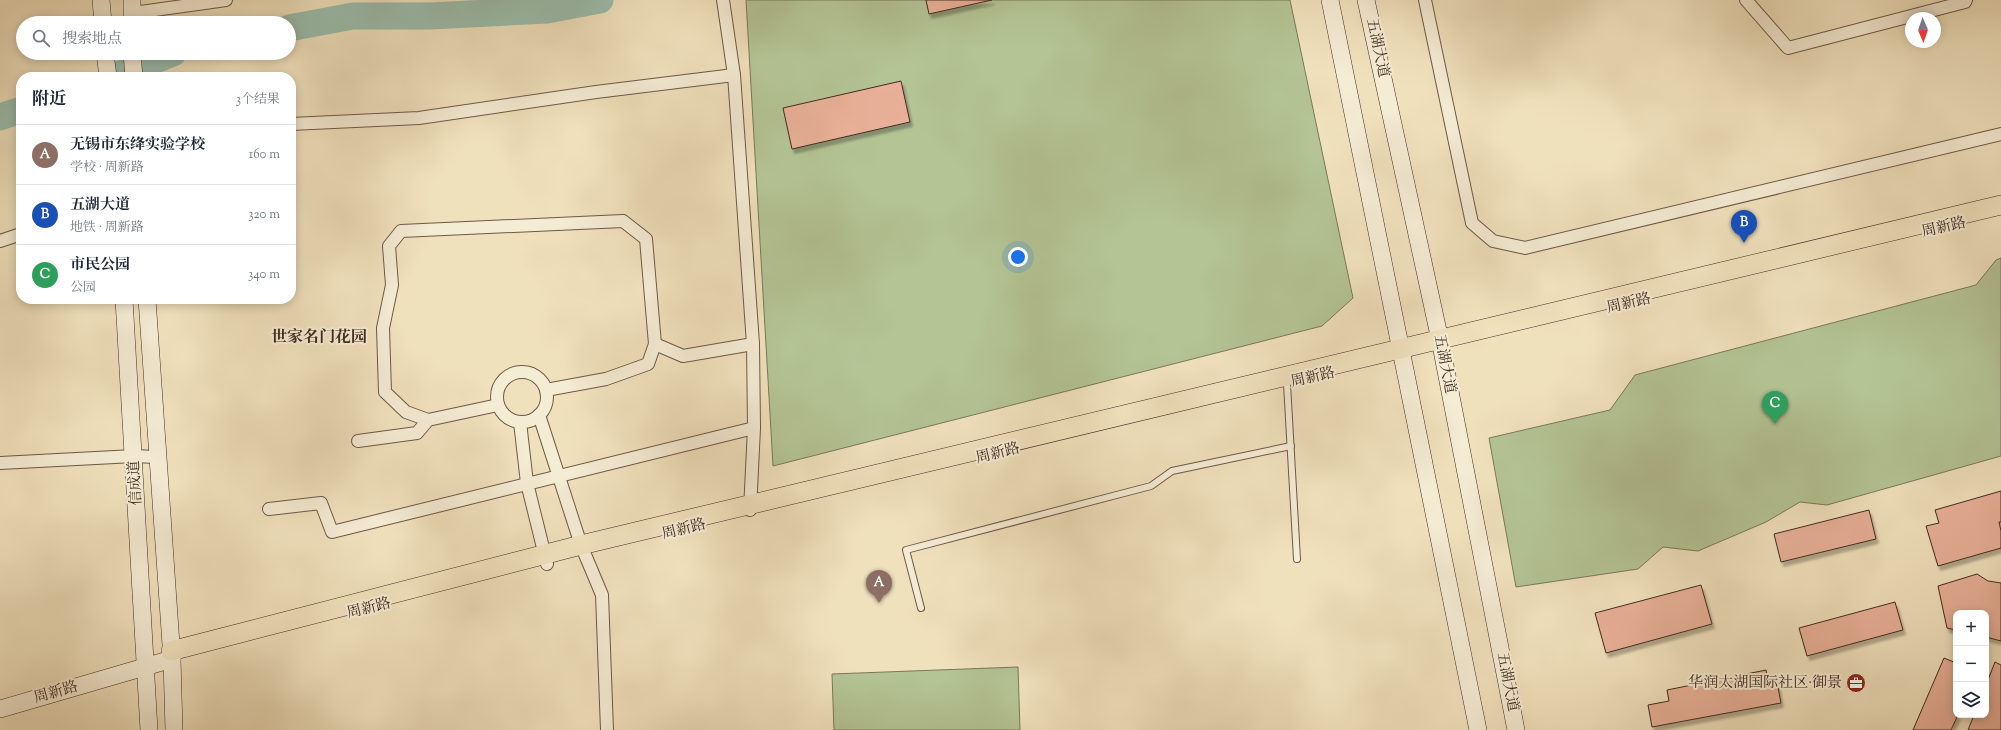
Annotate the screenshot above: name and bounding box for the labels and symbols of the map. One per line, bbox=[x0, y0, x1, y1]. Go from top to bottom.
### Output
north arrow bbox=[1905, 12, 1941, 48]
street label: 五湖大道 bbox=[1360, 16, 1394, 80]
pin: B bbox=[1731, 210, 1757, 243]
street label: 周新路 bbox=[1920, 213, 1968, 243]
your location bbox=[1008, 247, 1028, 267]
street label: 周新路 bbox=[1605, 289, 1653, 319]
district label: 世家名门花园 bbox=[271, 327, 367, 350]
street label: 五湖大道 bbox=[1428, 333, 1460, 395]
street label: 周新路 bbox=[1289, 363, 1337, 393]
pin: C bbox=[1762, 391, 1788, 424]
street label: 周新路 bbox=[974, 438, 1022, 470]
street label: 信成道 bbox=[124, 460, 148, 506]
street label: 周新路 bbox=[660, 514, 708, 546]
pin: A bbox=[866, 570, 892, 603]
street label: 周新路 bbox=[345, 593, 393, 625]
street label: 五湖大道 bbox=[1491, 651, 1523, 713]
office icon: 华润太湖国际社区·御景 bbox=[1845, 672, 1867, 694]
place label: 华润太湖国际社区·御景 bbox=[1688, 673, 1842, 694]
street label: 周新路 bbox=[31, 677, 81, 709]

